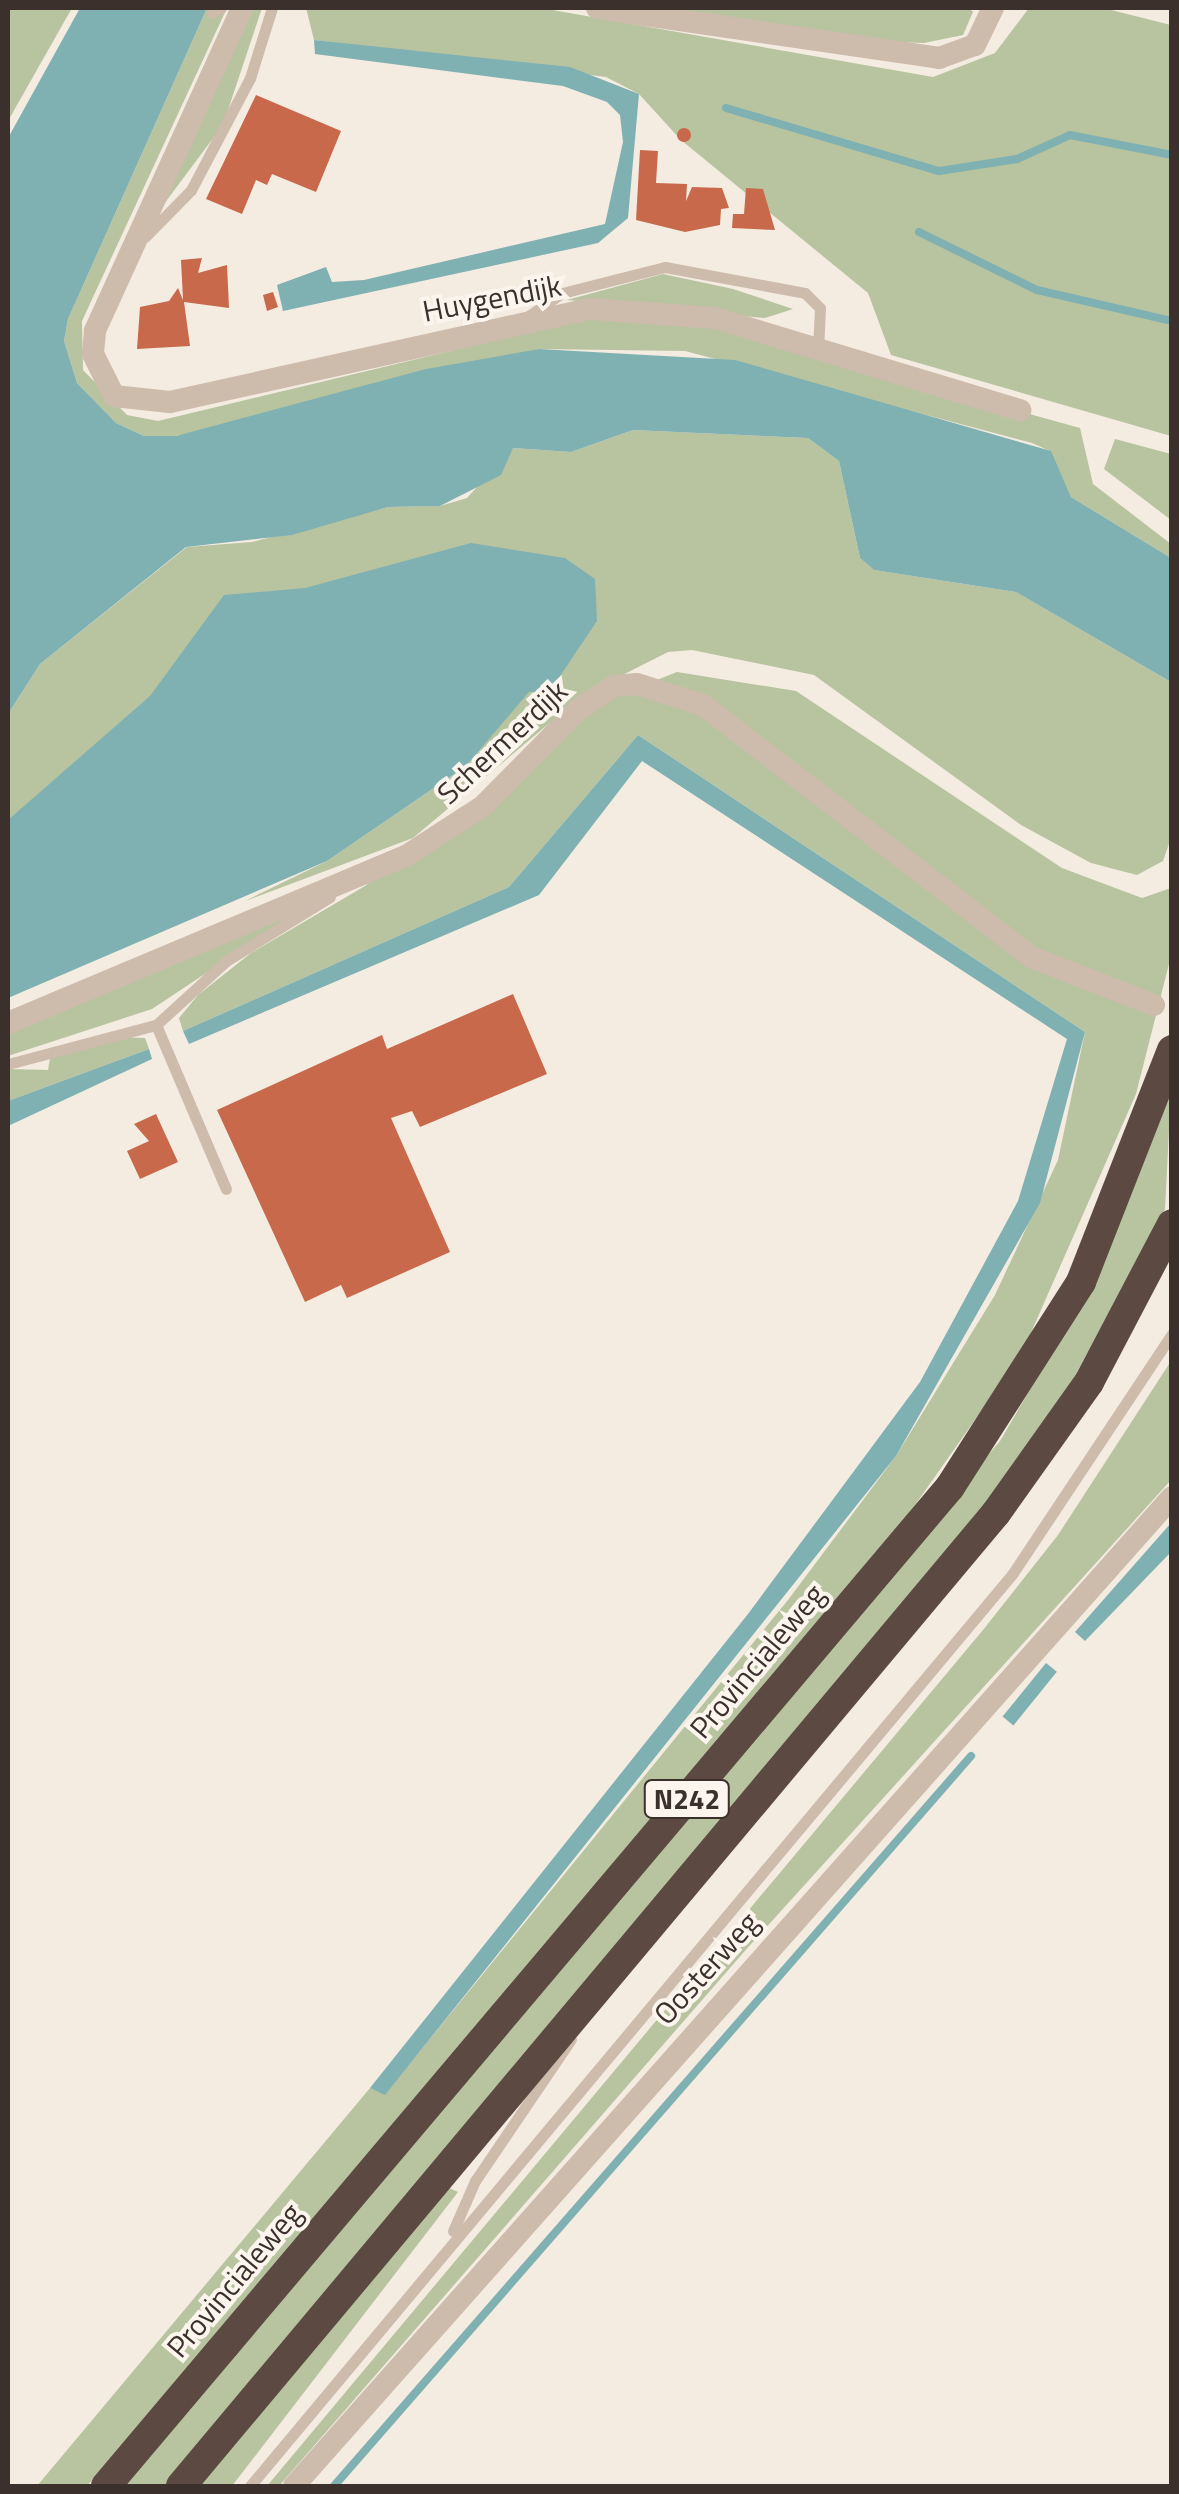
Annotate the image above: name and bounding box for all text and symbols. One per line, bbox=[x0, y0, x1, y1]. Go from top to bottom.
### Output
street label: Huygendijk bbox=[420, 267, 564, 329]
street label: Schermerdijk bbox=[430, 673, 574, 811]
street label: Provincialeweg bbox=[682, 1576, 832, 1746]
road number: N242 bbox=[642, 1776, 732, 1822]
street label: Oosterweg bbox=[646, 1904, 766, 2032]
street label: Provincialeweg bbox=[159, 2195, 309, 2365]

